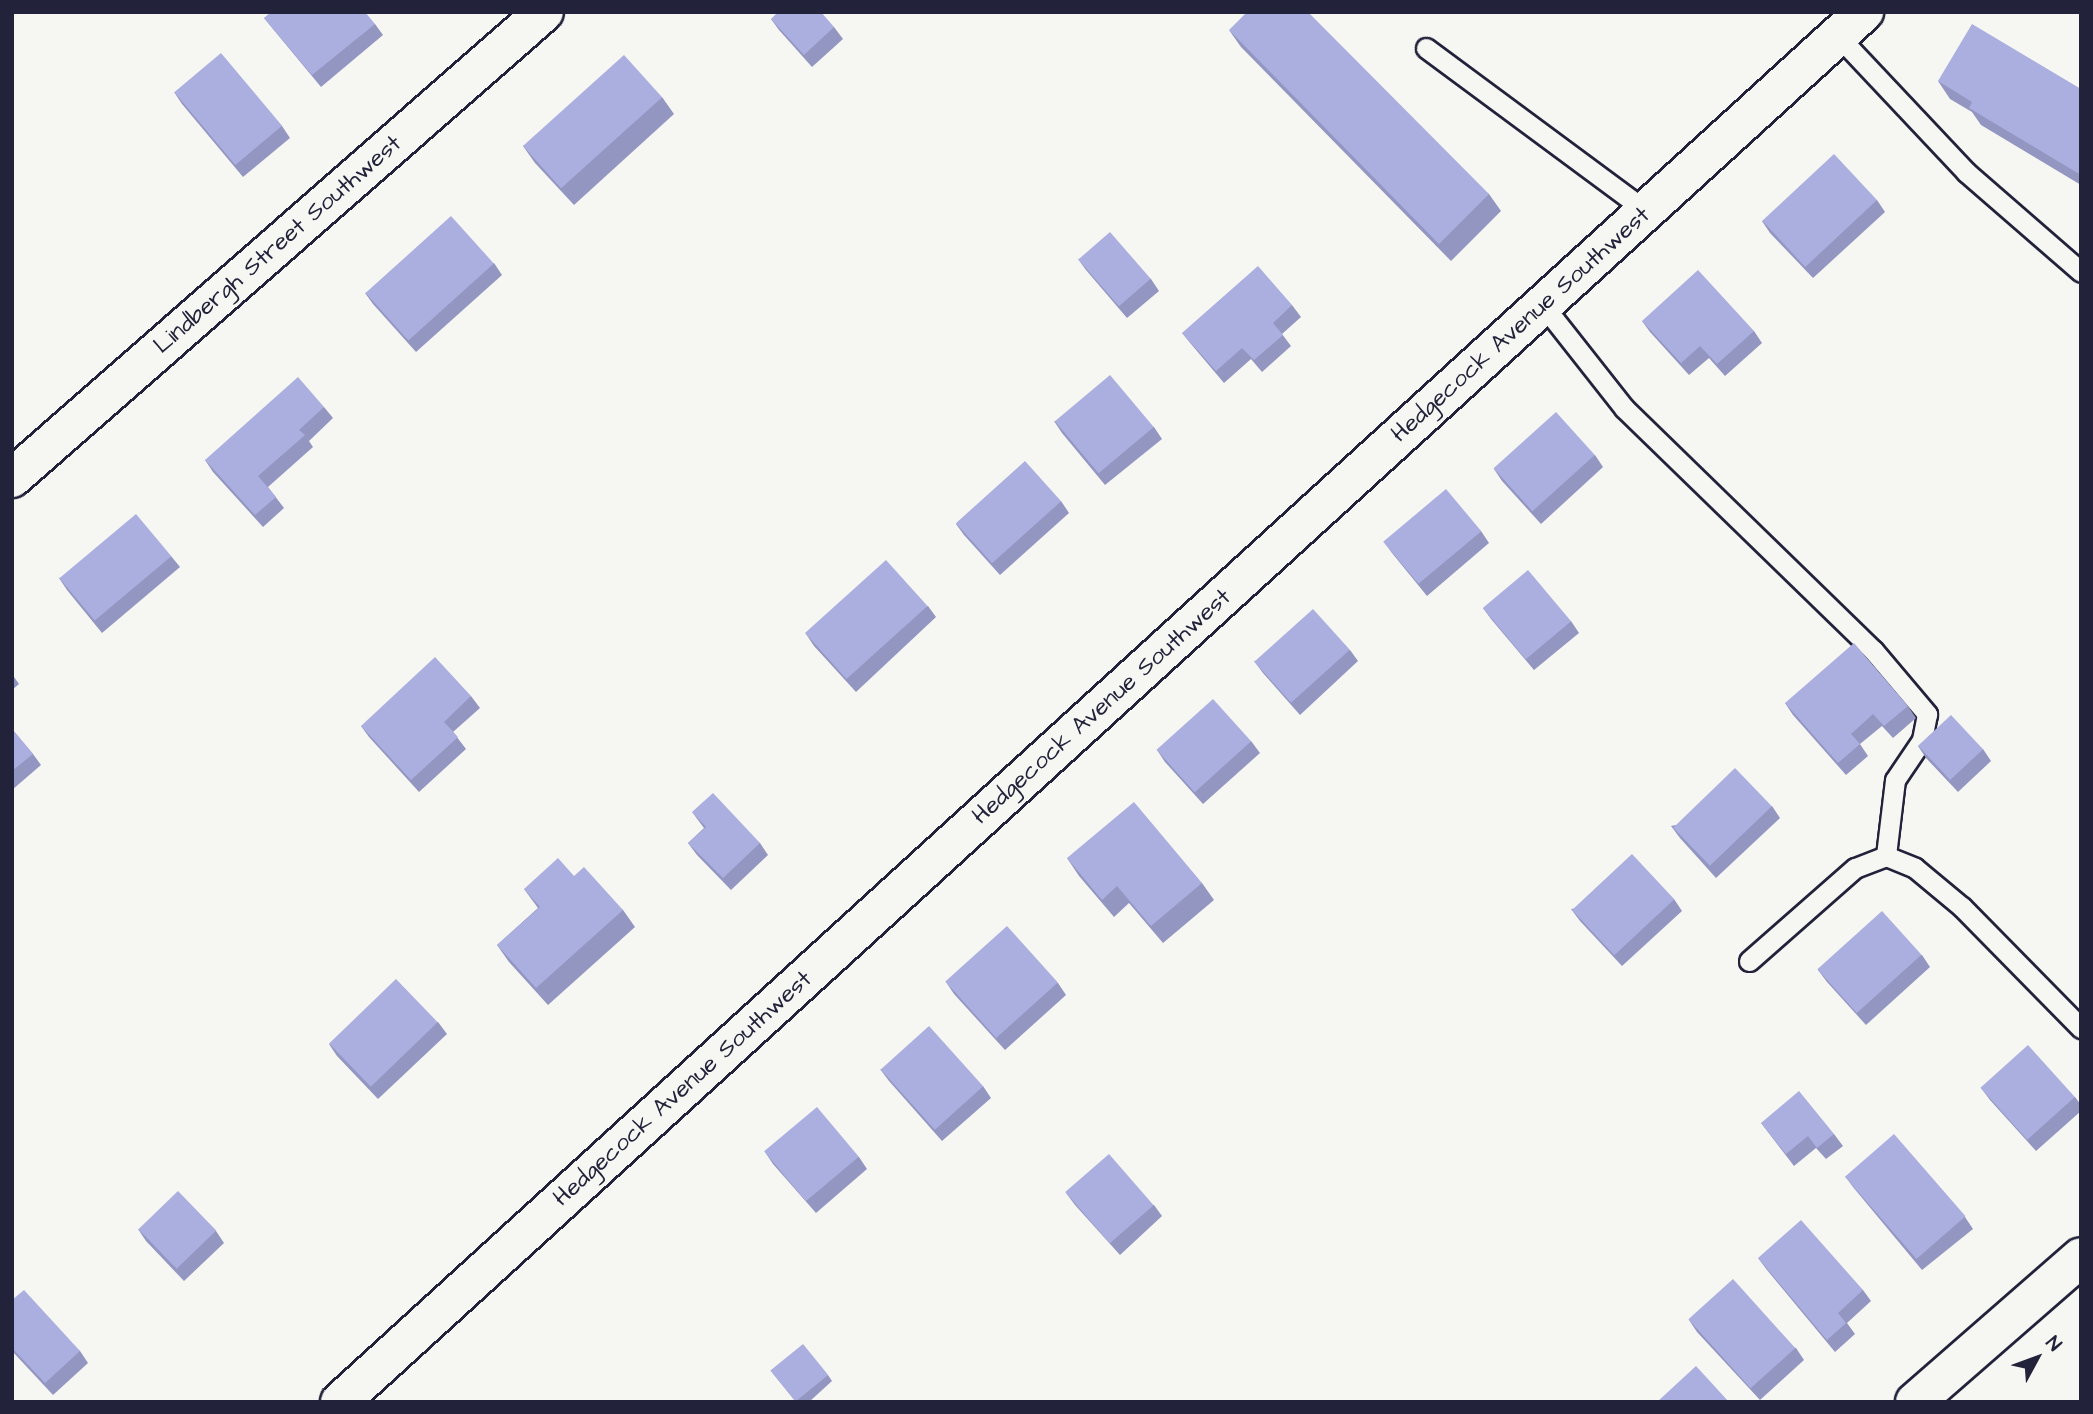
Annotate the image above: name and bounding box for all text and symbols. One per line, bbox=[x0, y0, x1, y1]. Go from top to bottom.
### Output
street label: Lindbergh Street Southwest bbox=[148, 130, 408, 360]
street label: Hedgecock Avenue Southwest bbox=[1386, 201, 1656, 449]
street label: Hedgecock Avenue Southwest bbox=[967, 583, 1237, 831]
street label: Hedgecock Avenue Southwest bbox=[548, 965, 818, 1213]
north arrow bbox=[2002, 1323, 2072, 1393]
text: N bbox=[2039, 1331, 2067, 1357]

